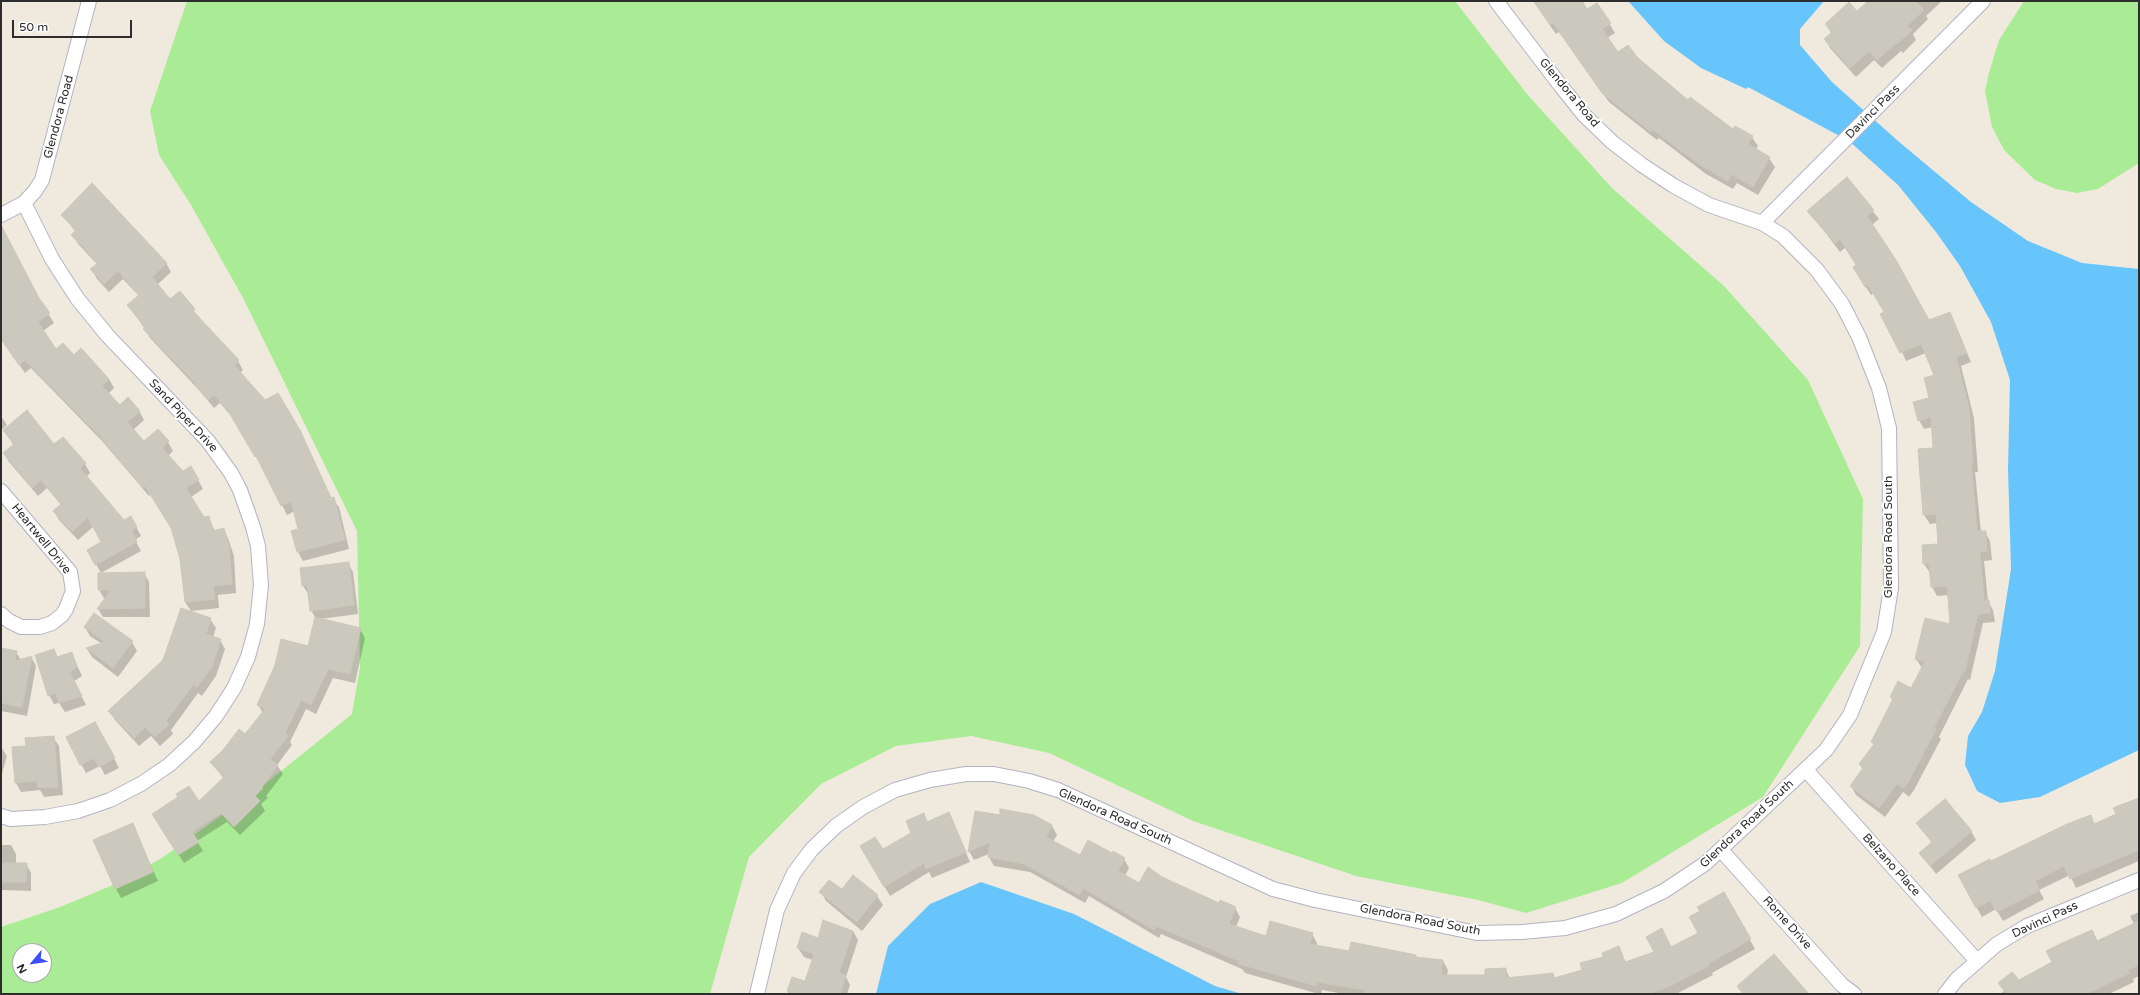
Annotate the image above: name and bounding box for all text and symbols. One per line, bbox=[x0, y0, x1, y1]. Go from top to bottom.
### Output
scale bar bbox=[14, 12, 134, 38]
text: 50 m bbox=[19, 20, 48, 34]
street label: Glendora Road bbox=[1536, 56, 1602, 130]
street label: Glendora Road bbox=[41, 74, 77, 160]
street label: Davinci Pass bbox=[1843, 82, 1903, 142]
street label: Sand Piper Drive bbox=[145, 376, 221, 456]
street label: Glendora Road South bbox=[1882, 476, 1896, 598]
street label: Heartwell Drive bbox=[8, 501, 74, 577]
street label: Glendora Road South bbox=[1697, 777, 1797, 871]
street label: Glendora Road South bbox=[1056, 785, 1174, 849]
street label: Belzano Place bbox=[1859, 831, 1923, 899]
street label: Rome Drive bbox=[1759, 894, 1815, 952]
street label: Davinci Pass bbox=[2010, 899, 2080, 941]
street label: Glendora Road South bbox=[1358, 901, 1482, 939]
north arrow bbox=[12, 943, 52, 983]
text: N bbox=[14, 962, 30, 976]

